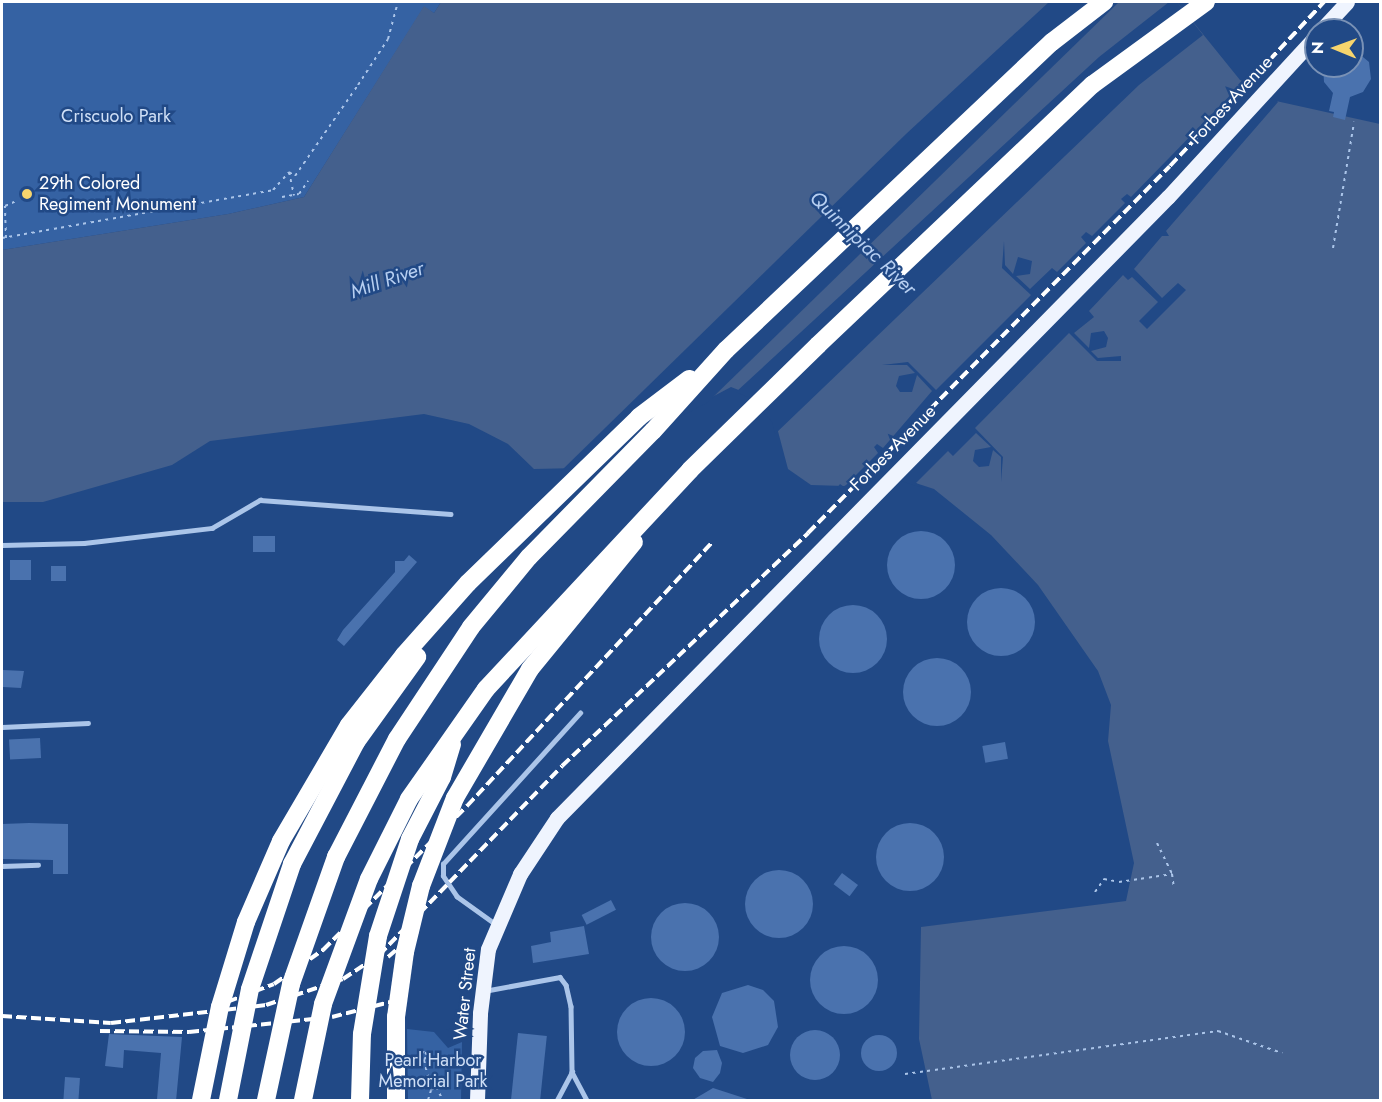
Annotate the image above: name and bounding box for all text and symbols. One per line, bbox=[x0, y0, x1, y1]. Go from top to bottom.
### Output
north arrow bbox=[1304, 18, 1364, 78]
text: N bbox=[1306, 41, 1329, 54]
street label: Forbes Avenue bbox=[1185, 51, 1277, 149]
park label: Criscuolo Park bbox=[61, 105, 171, 127]
place label: 29th Colored Regiment Monument bbox=[39, 173, 196, 216]
water label: Quinnipiac River bbox=[805, 186, 921, 300]
marker: 29th Colored Regiment Monument bbox=[20, 187, 34, 201]
water label: Mill River bbox=[347, 256, 427, 304]
street label: Forbes Avenue bbox=[846, 401, 940, 495]
street label: Water Street bbox=[449, 947, 481, 1041]
park label: Pearl Harbor Memorial Park bbox=[379, 1050, 487, 1092]

